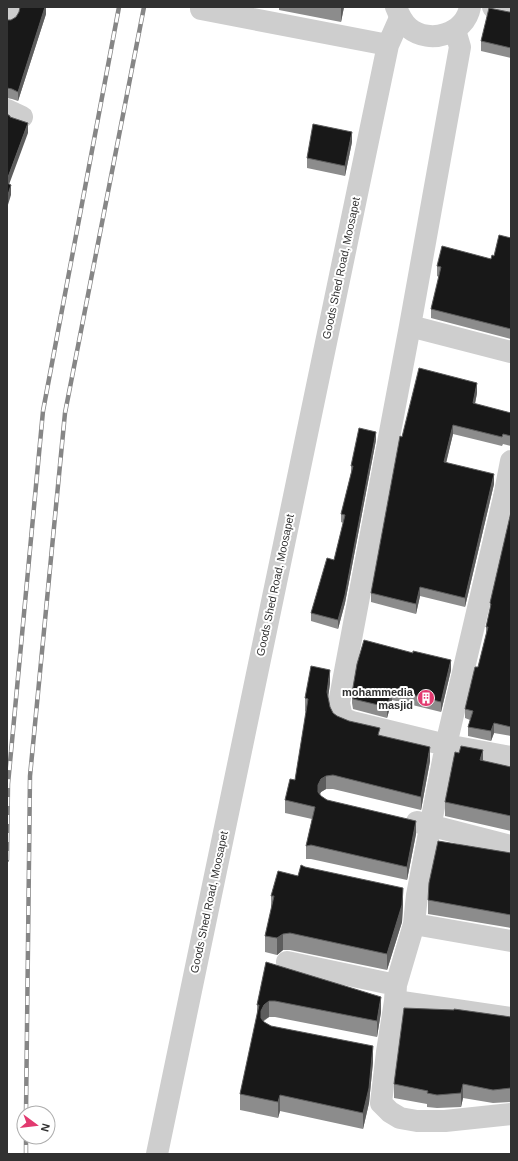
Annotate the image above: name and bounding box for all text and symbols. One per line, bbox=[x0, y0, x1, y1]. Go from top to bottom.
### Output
street label: Goods Shed Road, Moosapet bbox=[320, 196, 362, 340]
street label: Goods Shed Road, Moosapet bbox=[254, 513, 296, 657]
place label: mohammedia masjid bbox=[342, 686, 414, 711]
building icon: mohammedia masjid bbox=[416, 688, 436, 708]
street label: Goods Shed Road, Moosapet bbox=[188, 830, 230, 974]
north arrow bbox=[16, 1105, 56, 1145]
text: N bbox=[39, 1122, 52, 1133]

